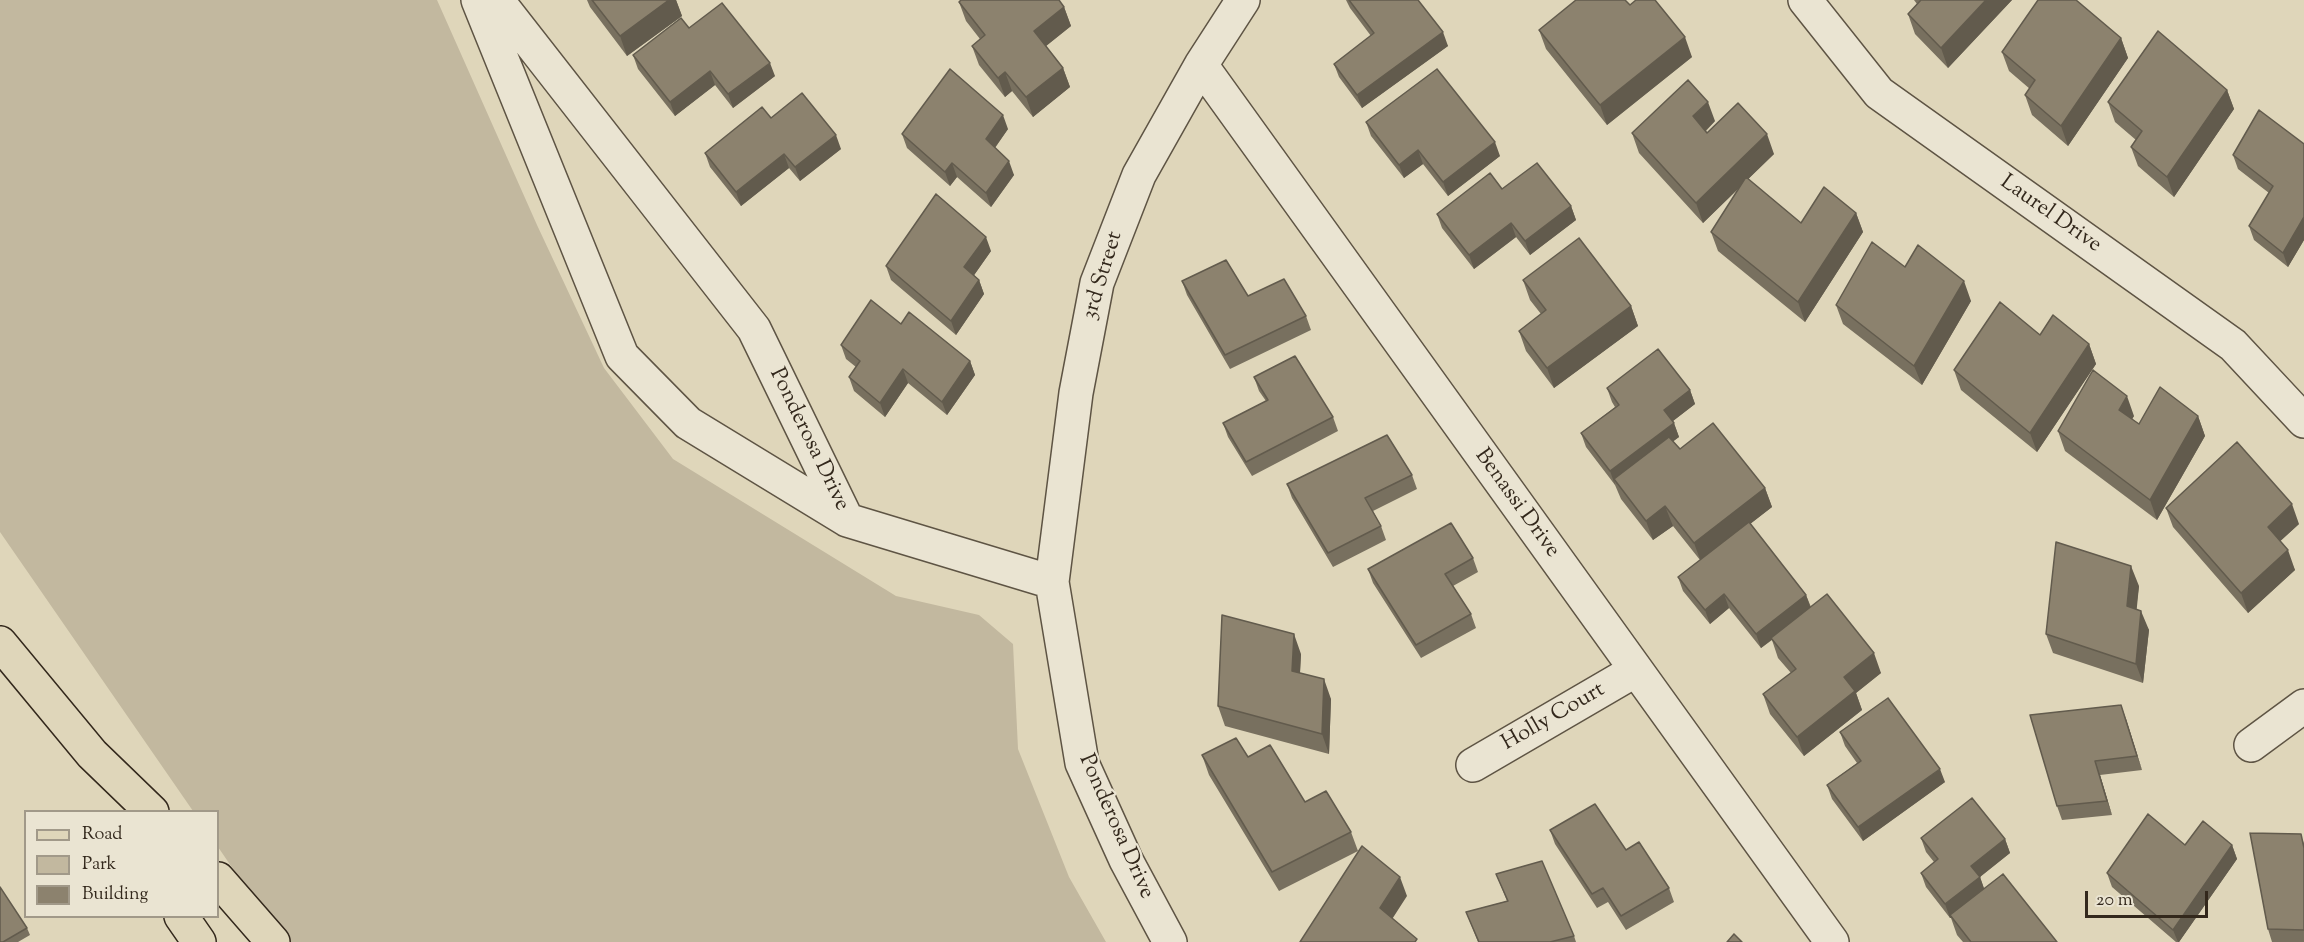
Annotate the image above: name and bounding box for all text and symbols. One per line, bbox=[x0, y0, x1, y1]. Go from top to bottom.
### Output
street label: Laurel Drive bbox=[1994, 170, 2106, 260]
street label: 3rd Street bbox=[1078, 229, 1130, 323]
street label: Ponderosa Drive bbox=[762, 364, 854, 516]
street label: Benassi Drive bbox=[1468, 444, 1564, 564]
street label: Holly Court bbox=[1498, 678, 1610, 758]
street label: Ponderosa Drive bbox=[1071, 751, 1159, 903]
legend bbox=[24, 810, 219, 918]
text: Road bbox=[82, 822, 122, 848]
text: Park bbox=[82, 852, 116, 878]
scale bar bbox=[2088, 879, 2211, 917]
text: Building bbox=[82, 882, 148, 908]
text: 20 m bbox=[2096, 888, 2133, 914]

